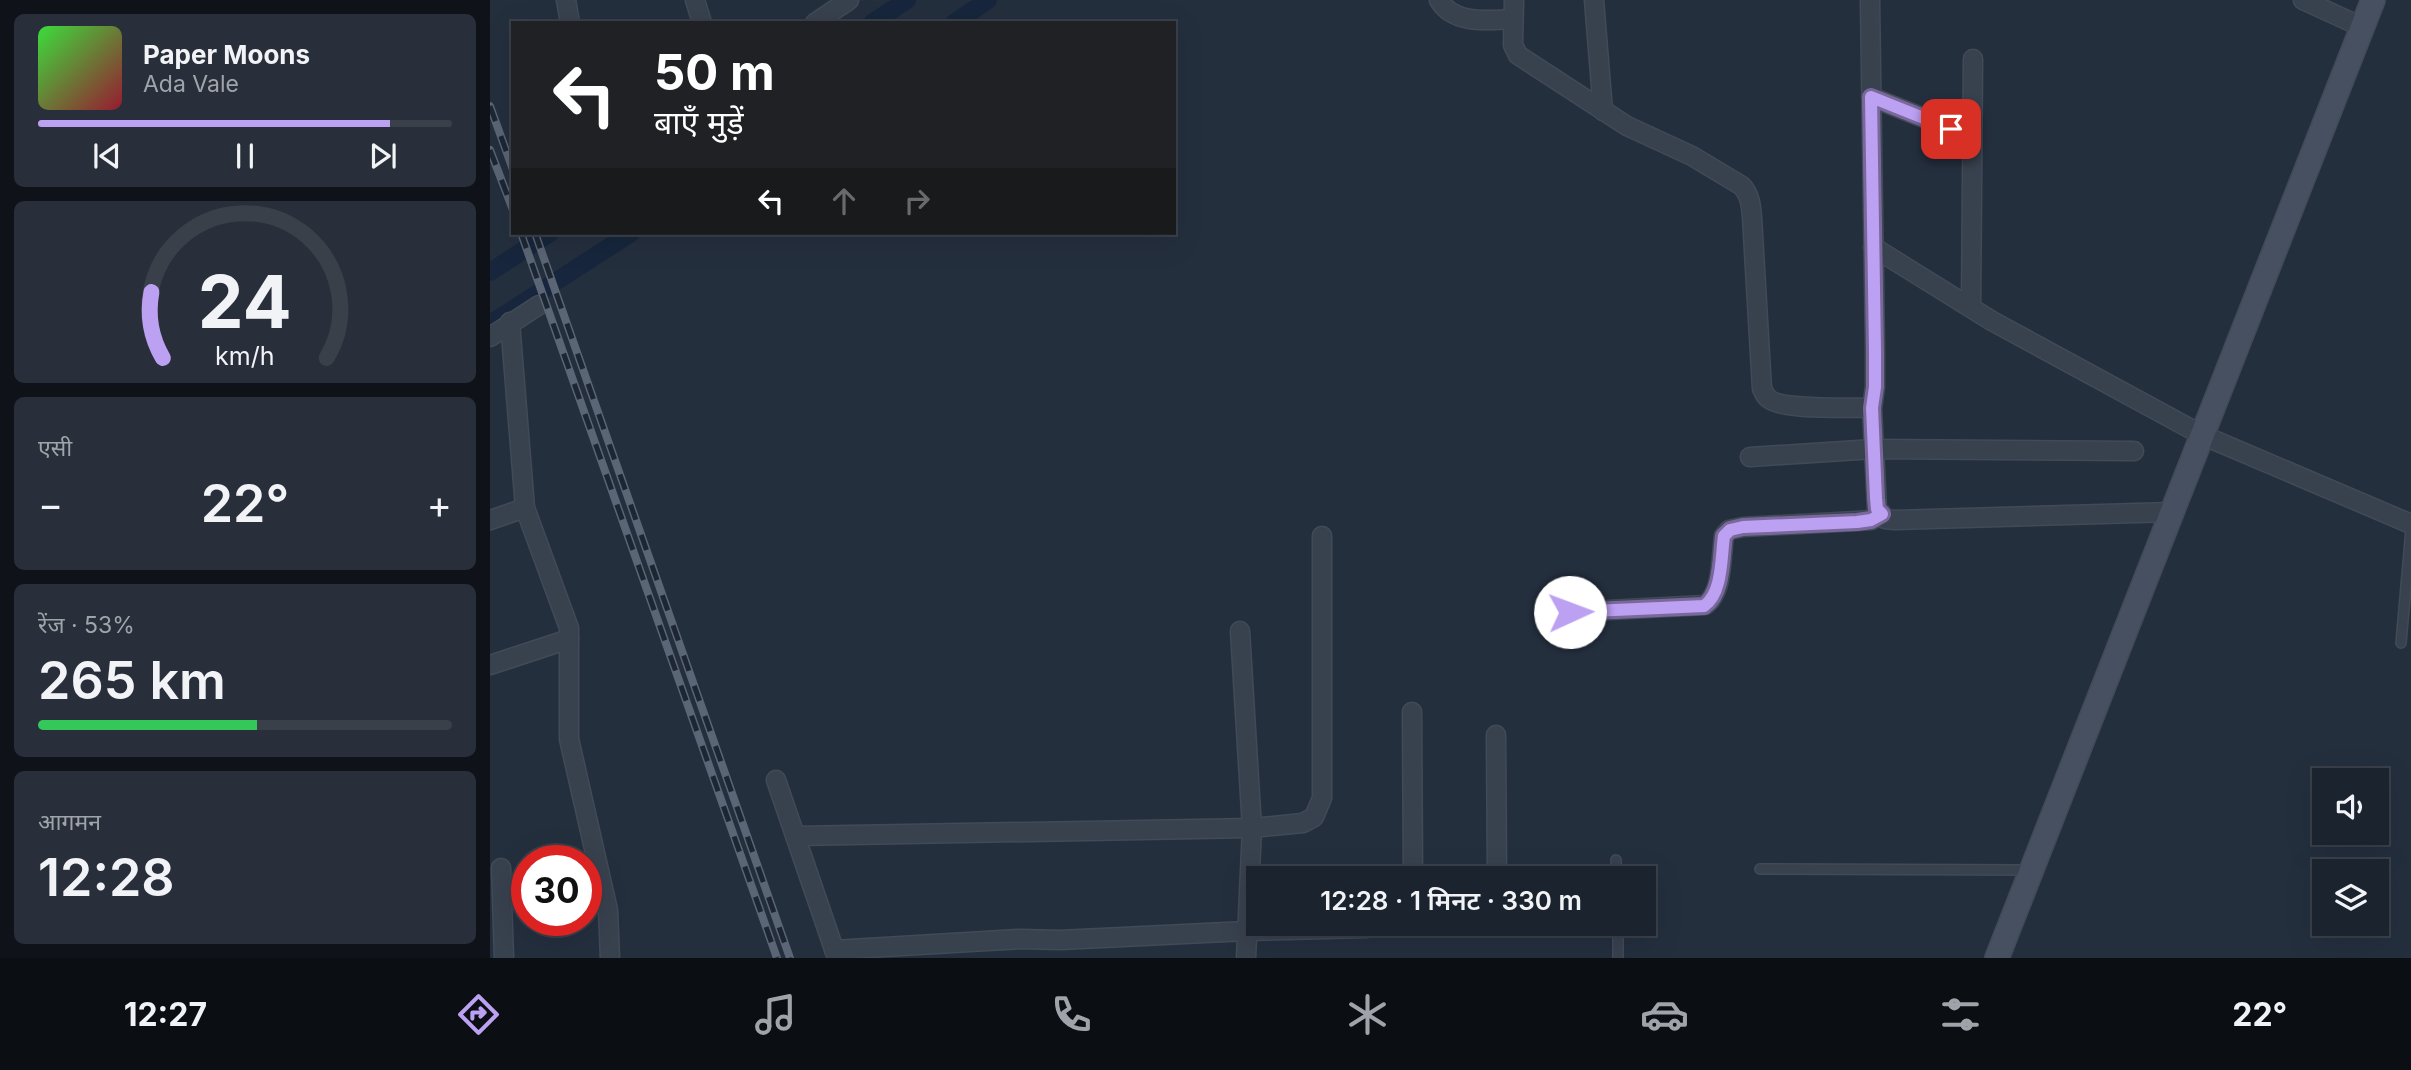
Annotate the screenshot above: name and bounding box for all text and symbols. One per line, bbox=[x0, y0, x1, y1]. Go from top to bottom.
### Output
text: Paper Moons bbox=[143, 39, 310, 70]
text: 50 m bbox=[654, 43, 775, 102]
icon: left bbox=[539, 49, 630, 140]
text: Ada Vale bbox=[143, 70, 239, 98]
pin bbox=[1921, 99, 1981, 159]
text: बाएँ मुड़ें bbox=[654, 103, 744, 142]
icon: arrive bbox=[1932, 110, 1970, 148]
icon: previous bbox=[88, 137, 126, 175]
icon: pause bbox=[226, 137, 264, 175]
icon: next bbox=[364, 137, 402, 175]
icon: left bbox=[752, 182, 790, 220]
icon: ahead bbox=[825, 182, 863, 220]
icon: right bbox=[898, 182, 936, 220]
text: 24 bbox=[198, 257, 292, 346]
text: km/h bbox=[215, 341, 275, 371]
text: एसी bbox=[38, 434, 72, 462]
text: 22° bbox=[201, 472, 289, 535]
text: − bbox=[38, 481, 63, 527]
text: + bbox=[427, 481, 452, 527]
position arrow bbox=[1533, 575, 1607, 649]
text: रेंज · 53% bbox=[38, 611, 135, 639]
text: 265 km bbox=[38, 649, 226, 712]
map controls bbox=[2312, 768, 2389, 936]
button: sound bbox=[2312, 768, 2389, 845]
text: आगमन bbox=[38, 808, 101, 836]
speed limit sign: 30 bbox=[511, 845, 602, 936]
text: 12:28 bbox=[38, 846, 175, 909]
button: layers bbox=[2312, 859, 2389, 936]
text: 12:28 · 1 मिनट · 330 m bbox=[1320, 885, 1582, 916]
icon: directions bbox=[454, 990, 503, 1039]
icon: music bbox=[751, 990, 800, 1039]
icon: phone bbox=[1047, 990, 1096, 1039]
icon: climate bbox=[1343, 990, 1392, 1039]
icon: car bbox=[1640, 990, 1689, 1039]
icon: filters bbox=[1936, 990, 1985, 1039]
text: 12:27 bbox=[124, 995, 207, 1034]
text: 22° bbox=[2232, 995, 2287, 1034]

